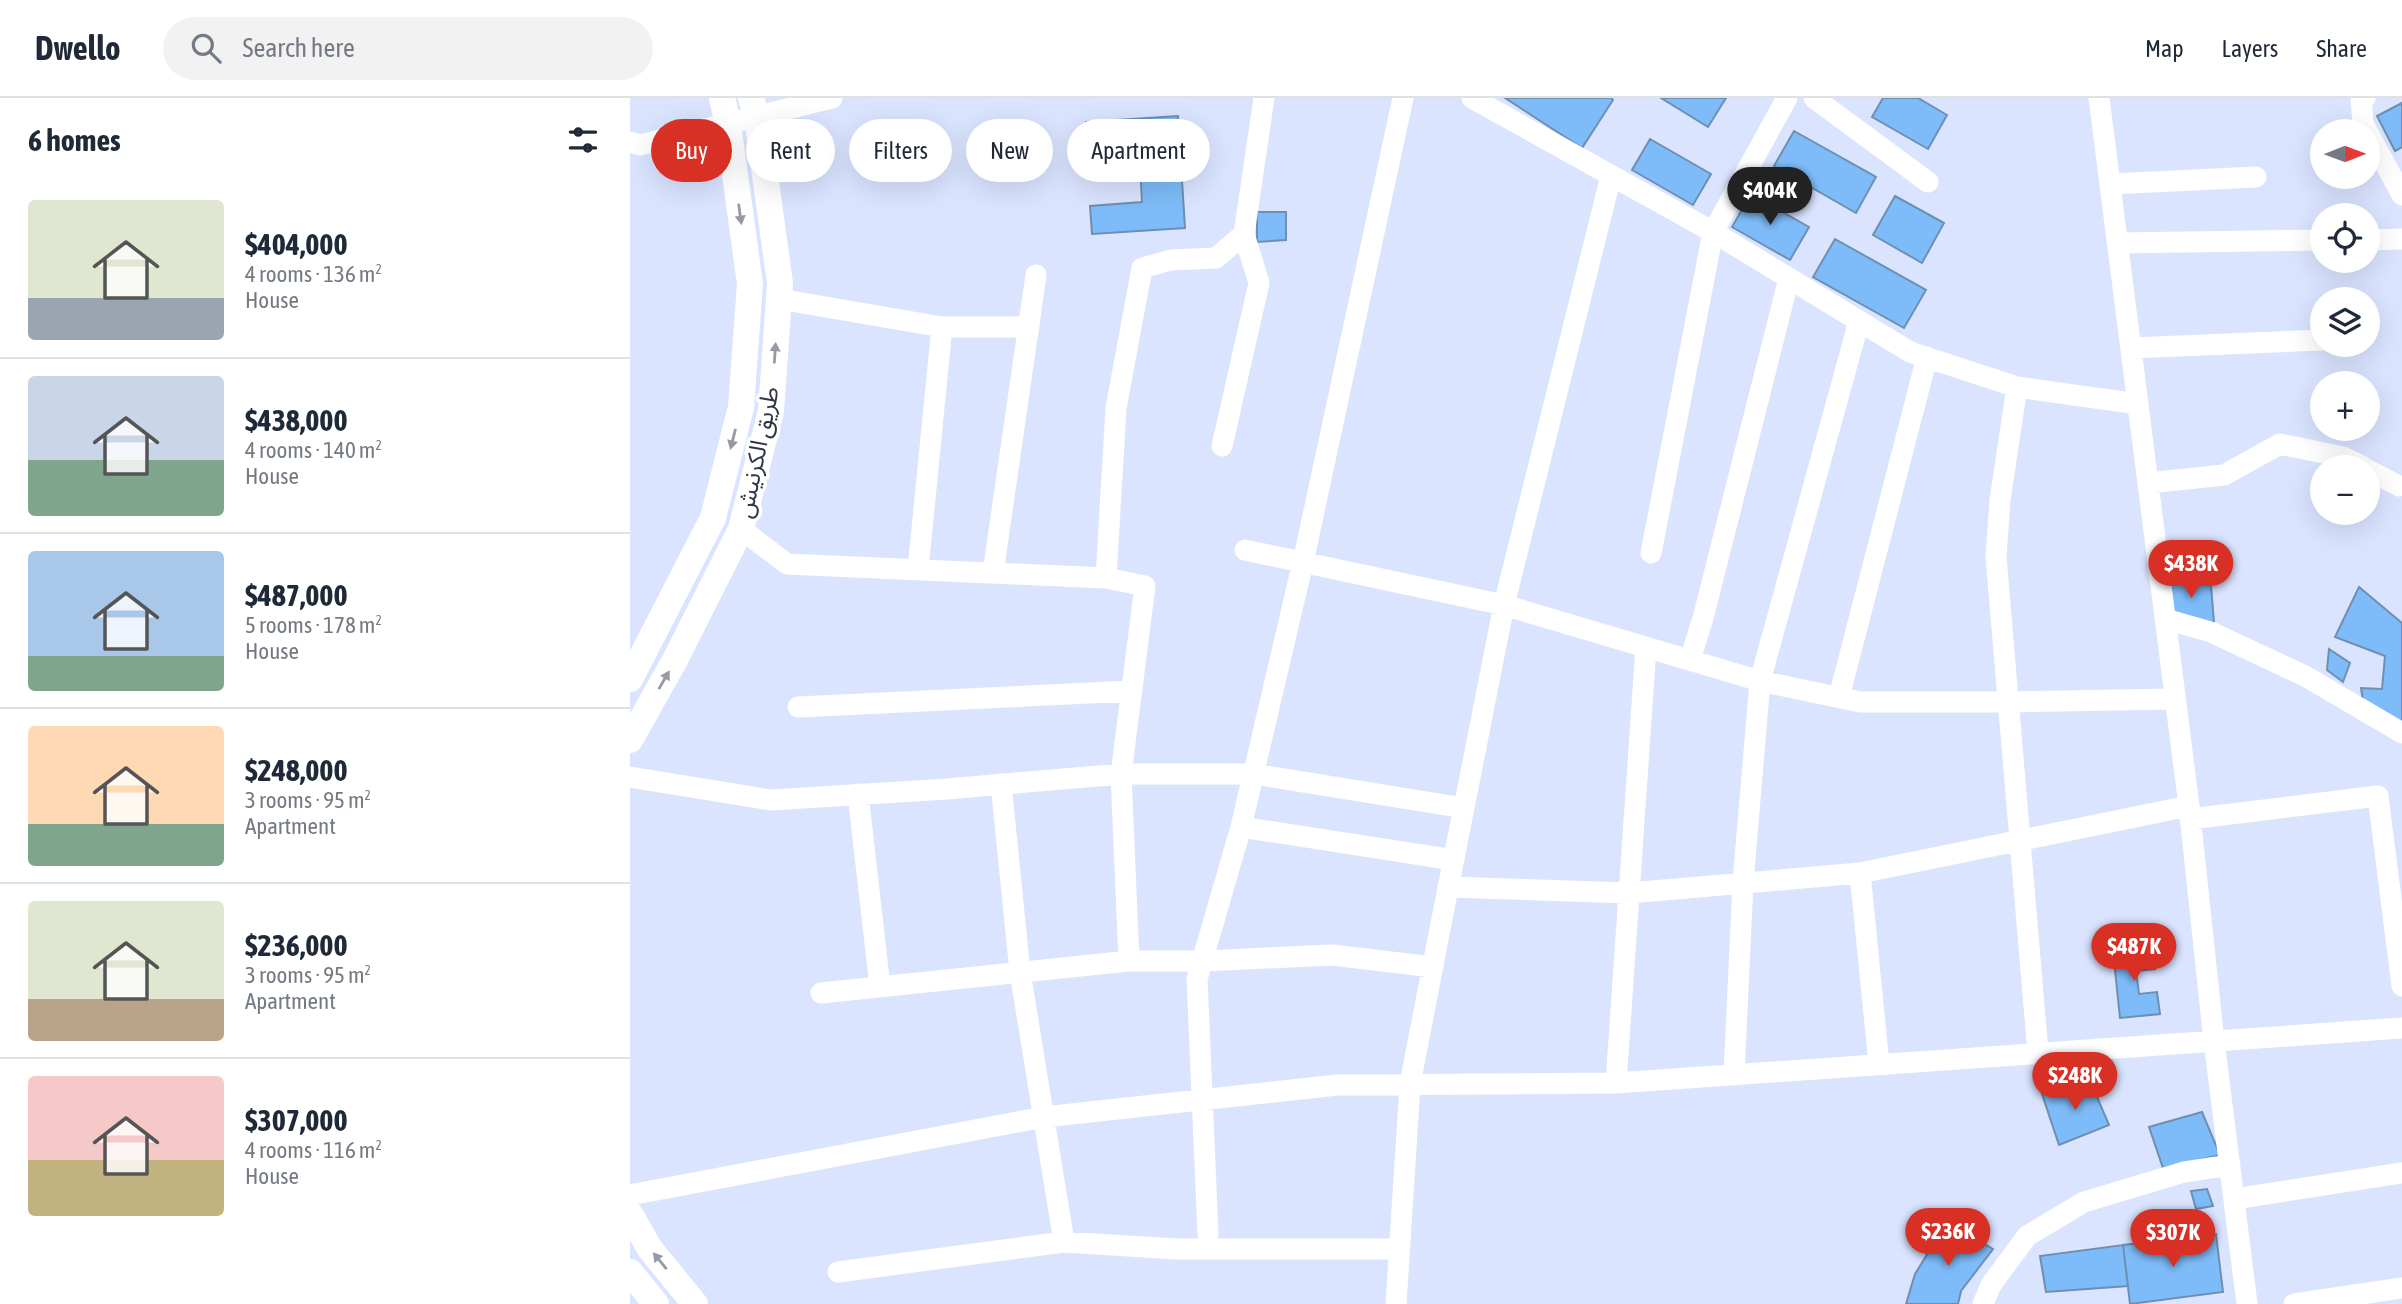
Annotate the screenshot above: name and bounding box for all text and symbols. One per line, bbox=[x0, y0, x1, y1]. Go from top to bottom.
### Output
search box bbox=[163, 17, 653, 80]
text: Dwello bbox=[35, 29, 121, 67]
icon: search bbox=[187, 29, 225, 67]
text: Search here bbox=[243, 33, 355, 63]
text: Map bbox=[2145, 35, 2184, 62]
text: Layers bbox=[2222, 35, 2278, 62]
text: Share bbox=[2316, 35, 2367, 62]
chip: Buy bbox=[651, 119, 732, 182]
chip: Rent bbox=[746, 119, 835, 182]
chip: Filters bbox=[849, 119, 952, 182]
chip: New bbox=[966, 119, 1053, 182]
chip: Apartment bbox=[1067, 119, 1210, 182]
north arrow bbox=[2310, 119, 2380, 189]
map controls bbox=[2310, 119, 2380, 525]
icon: filters bbox=[564, 121, 602, 159]
text: 6 homes bbox=[28, 123, 121, 157]
pin: $404K bbox=[1721, 167, 1819, 227]
text: $404K bbox=[1743, 177, 1797, 203]
one-way arrow bbox=[735, 203, 746, 225]
button: locate bbox=[2310, 203, 2380, 273]
text: $404,000 bbox=[245, 227, 348, 261]
icon: home bbox=[84, 228, 168, 312]
text: 4 rooms · 136 m² bbox=[245, 261, 382, 287]
text: House bbox=[245, 287, 299, 313]
button: layers bbox=[2310, 287, 2380, 357]
one-way arrow bbox=[770, 342, 781, 364]
button: + bbox=[2310, 371, 2380, 441]
street label: طريق الكرنيش bbox=[730, 384, 786, 521]
text: $438,000 bbox=[245, 403, 348, 437]
icon: home bbox=[84, 404, 168, 488]
one-way arrow bbox=[727, 428, 738, 450]
text: 4 rooms · 140 m² bbox=[245, 437, 382, 463]
button: − bbox=[2310, 455, 2380, 525]
text: House bbox=[245, 463, 299, 489]
pin: $438K bbox=[2142, 540, 2240, 600]
text: $438K bbox=[2164, 550, 2218, 576]
text: $487,000 bbox=[245, 578, 348, 612]
icon: home bbox=[84, 579, 168, 663]
text: 5 rooms · 178 m² bbox=[245, 612, 382, 638]
text: House bbox=[245, 638, 299, 664]
one-way arrow bbox=[658, 671, 670, 690]
text: $248,000 bbox=[245, 753, 348, 787]
icon: home bbox=[84, 754, 168, 838]
text: 3 rooms · 95 m² bbox=[245, 787, 371, 813]
text: Apartment bbox=[245, 813, 336, 839]
pin: $487K bbox=[2085, 924, 2183, 983]
text: $236,000 bbox=[245, 928, 348, 962]
icon: home bbox=[84, 929, 168, 1013]
text: $487K bbox=[2107, 933, 2161, 959]
text: 3 rooms · 95 m² bbox=[245, 962, 371, 988]
text: Apartment bbox=[245, 988, 336, 1014]
pin: $248K bbox=[2026, 1052, 2124, 1112]
text: $248K bbox=[2048, 1062, 2102, 1088]
text: $307,000 bbox=[245, 1103, 348, 1137]
icon: home bbox=[84, 1104, 168, 1188]
text: 4 rooms · 116 m² bbox=[245, 1137, 382, 1163]
text: House bbox=[245, 1163, 299, 1189]
pin: $236K bbox=[1899, 1208, 1997, 1268]
pin: $307K bbox=[2124, 1210, 2222, 1269]
text: $236K bbox=[1921, 1218, 1975, 1244]
text: $307K bbox=[2146, 1219, 2200, 1245]
one-way arrow bbox=[652, 1253, 667, 1271]

